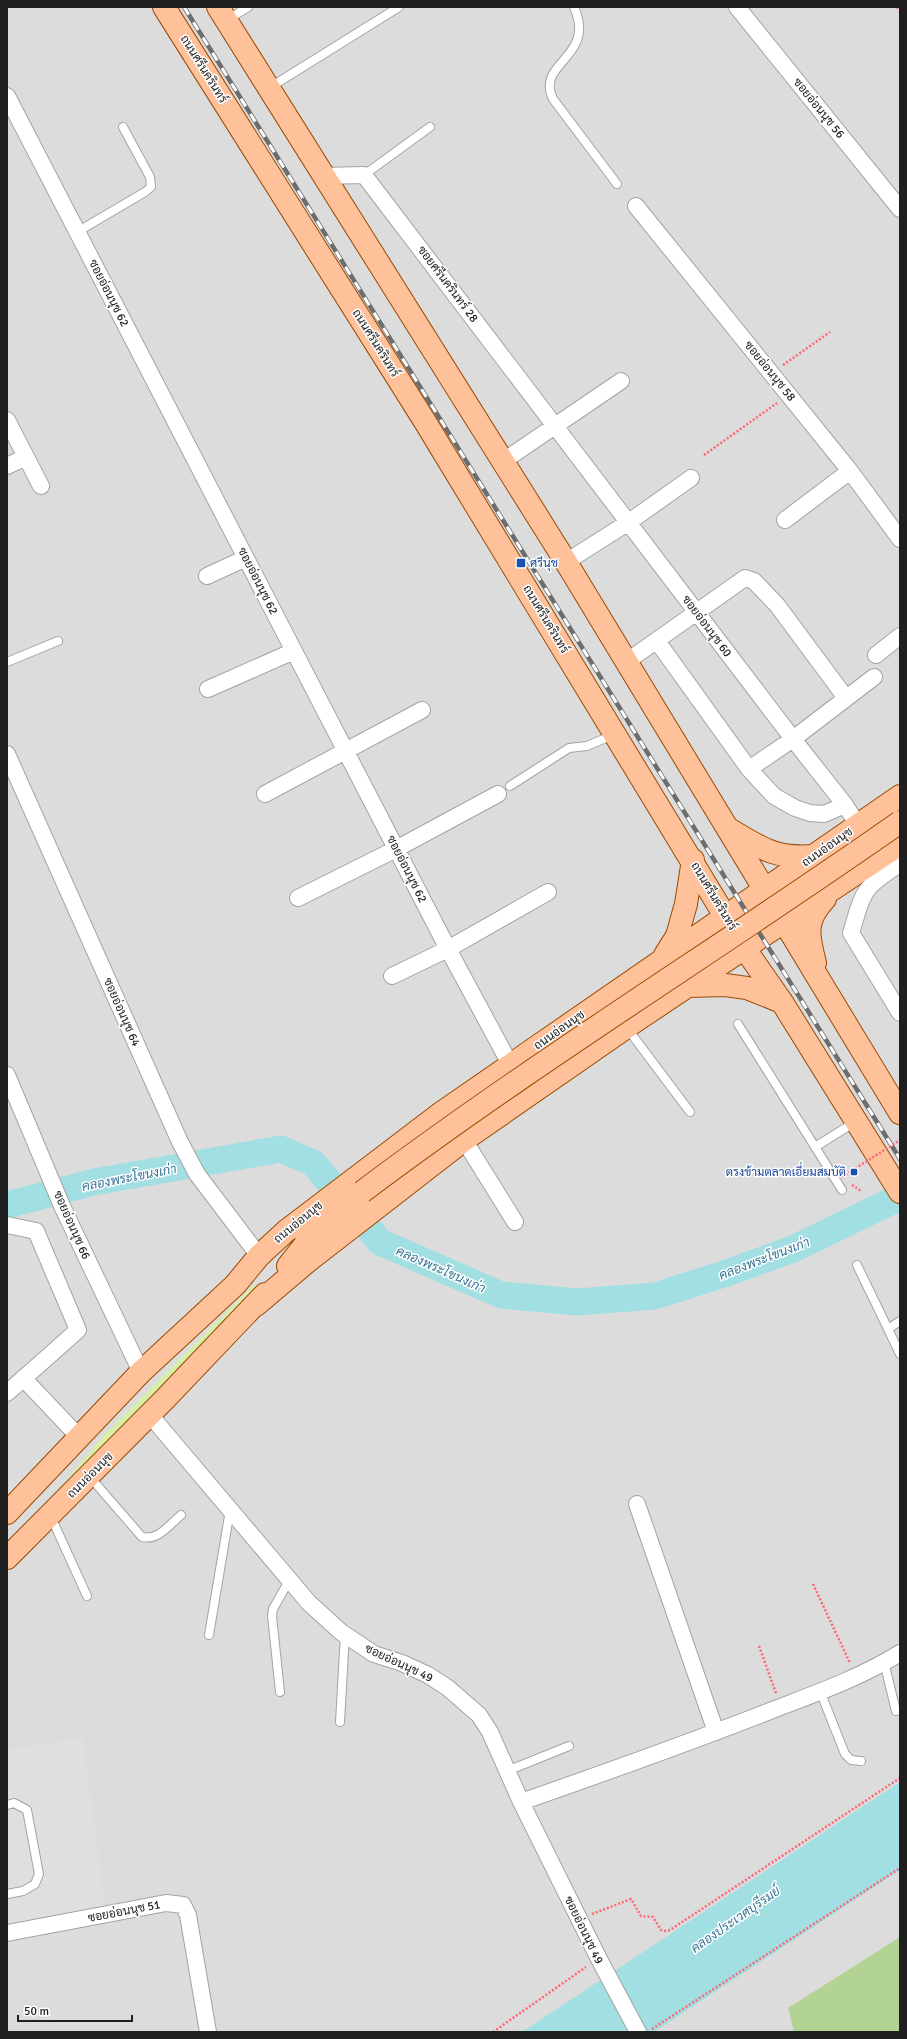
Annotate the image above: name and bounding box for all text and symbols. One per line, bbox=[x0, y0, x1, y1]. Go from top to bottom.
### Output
street label: ถนนศรีนครินทร์ bbox=[177, 32, 231, 106]
street label: ซอยอ่อนนุช 56 bbox=[789, 75, 848, 142]
street label: ซอยศรีนครินทร์ 28 bbox=[414, 242, 482, 326]
street label: ซอยอ่อนนุช 62 bbox=[84, 257, 132, 330]
street label: ถนนศรีนครินทร์ bbox=[349, 306, 403, 380]
street label: ซอยอ่อนนุช 58 bbox=[740, 338, 799, 405]
street label: ซอยอ่อนนุช 62 bbox=[233, 545, 281, 618]
place label: ศรีนุช bbox=[530, 555, 558, 572]
marker: ศรีนุช bbox=[515, 557, 527, 569]
street label: ถนนศรีนครินทร์ bbox=[519, 582, 573, 656]
street label: ซอยอ่อนนุช 60 bbox=[678, 592, 735, 661]
street label: ถนนอ่อนนุช bbox=[799, 824, 856, 871]
street label: ซอยอ่อนนุช 62 bbox=[382, 833, 430, 906]
street label: ถนนศรีนครินทร์ bbox=[687, 859, 741, 933]
street label: ซอยอ่อนนุช 64 bbox=[99, 976, 144, 1050]
street label: ถนนอ่อนนุช bbox=[531, 1007, 588, 1054]
water label: คลองพระโขนงเก่า bbox=[80, 1160, 178, 1195]
place label: ตรงข้ามตลาดเอี่ยมสมบัติ bbox=[726, 1161, 846, 1180]
marker: ตรงข้ามตลาดเอี่ยมสมบัติ bbox=[849, 1167, 859, 1177]
street label: ซอยอ่อนนุช 66 bbox=[49, 1189, 93, 1262]
street label: ถนนอ่อนนุช bbox=[271, 1198, 327, 1248]
water label: คลองพระโขนงเก่า bbox=[716, 1233, 812, 1284]
water label: คลองพระโขนงเก่า bbox=[393, 1242, 488, 1297]
street label: ถนนอ่อนนุช bbox=[64, 1449, 117, 1502]
street label: ซอยอ่อนนุช 49 bbox=[362, 1641, 435, 1687]
water label: คลองประเวศบุรีรมย์ bbox=[687, 1880, 786, 1957]
street label: ซอยอ่อนนุช 49 bbox=[560, 1894, 606, 1967]
street label: ซอยอ่อนนุช 51 bbox=[87, 1897, 162, 1927]
scale bar bbox=[18, 1997, 132, 2023]
text: 50 m bbox=[24, 2004, 49, 2019]

